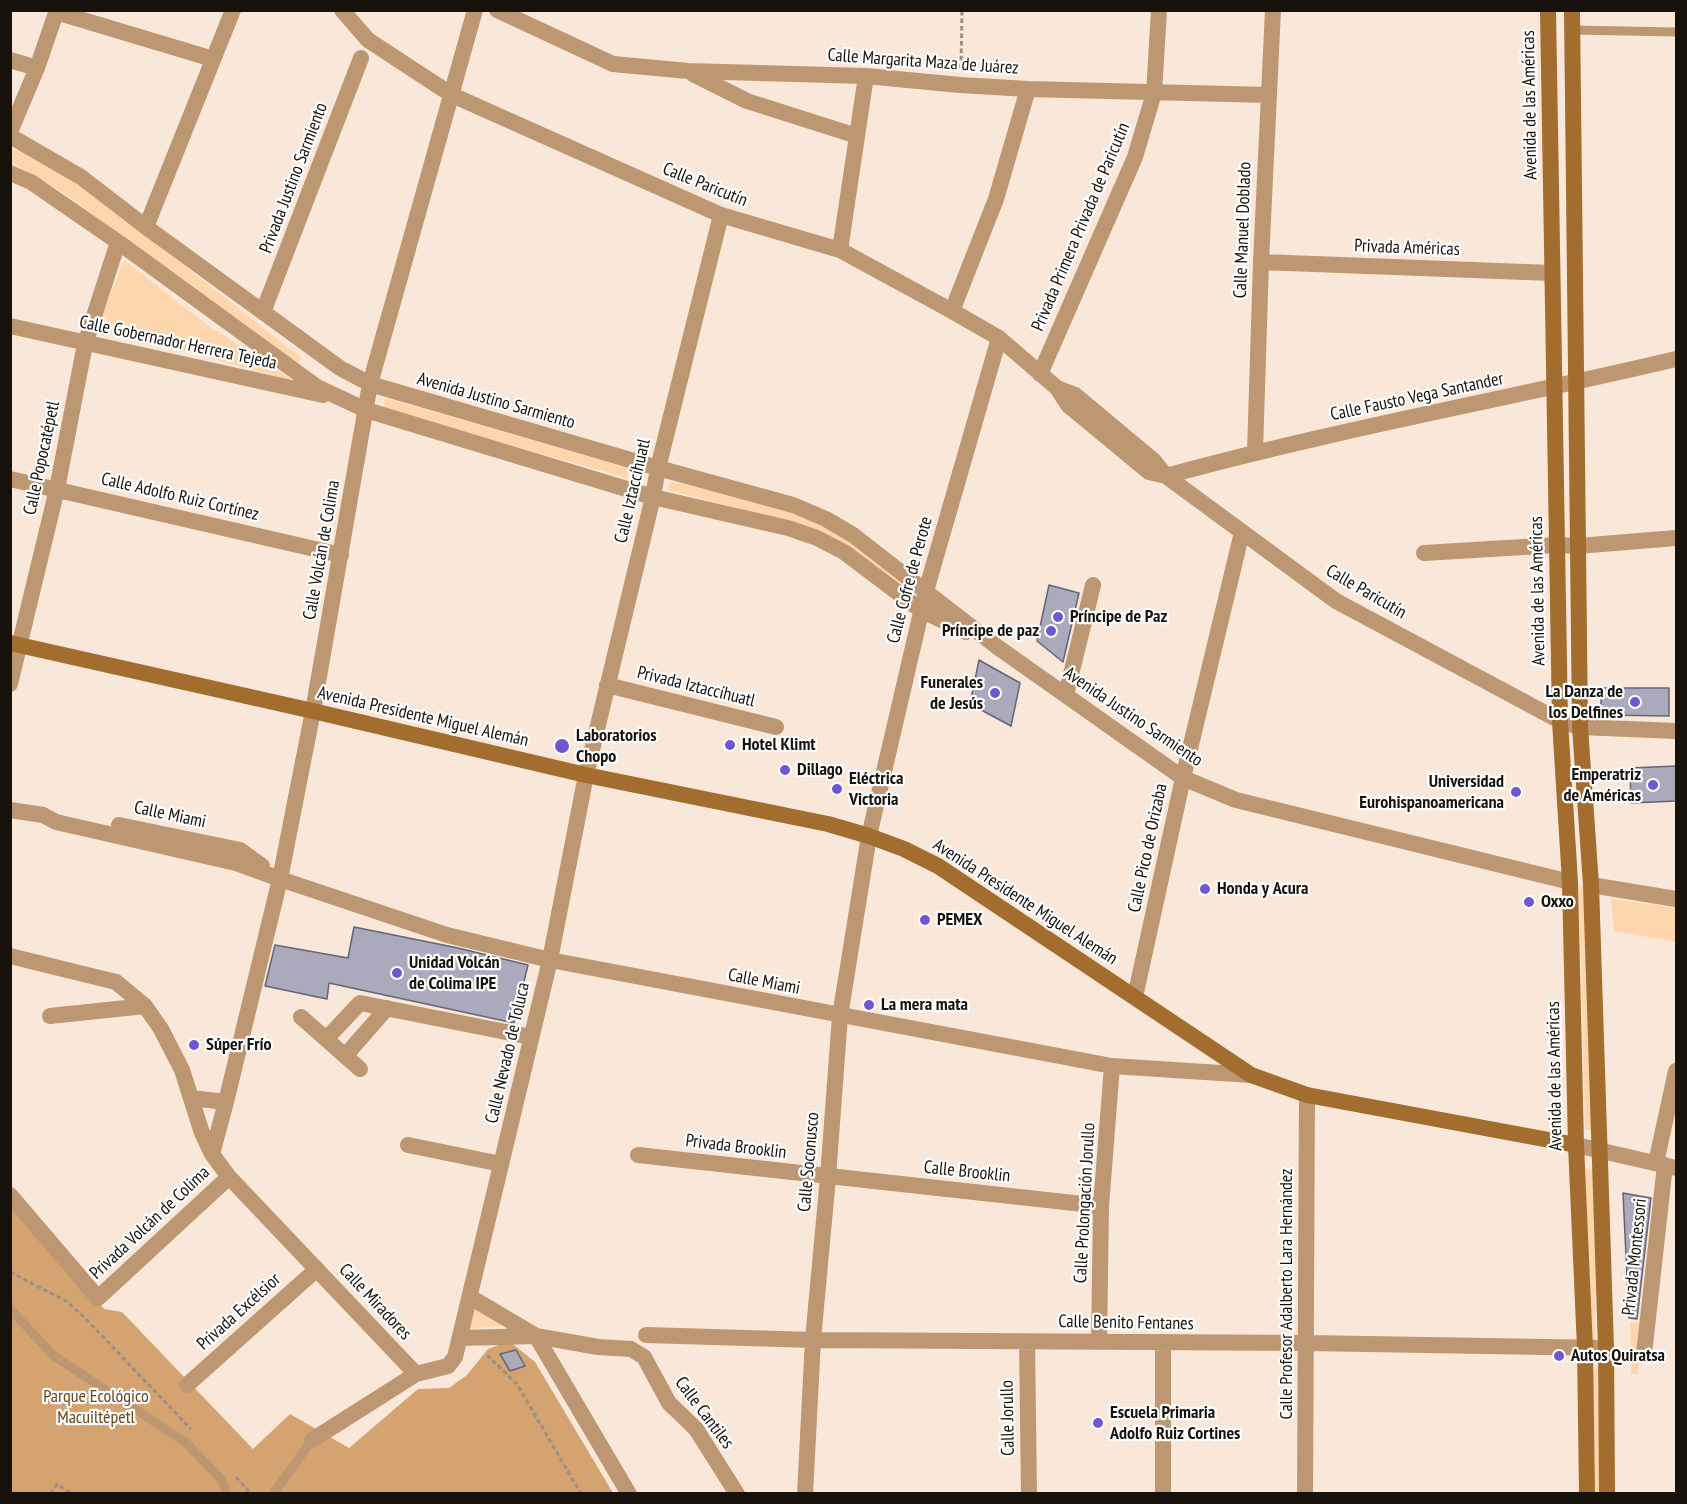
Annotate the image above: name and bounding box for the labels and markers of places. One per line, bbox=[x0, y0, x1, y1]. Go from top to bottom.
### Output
place label: Príncipe de Paz bbox=[1070, 606, 1167, 628]
marker: Príncipe de Paz bbox=[1051, 610, 1065, 624]
place label: Príncipe de paz bbox=[942, 620, 1039, 642]
marker: Príncipe de paz bbox=[1044, 624, 1058, 638]
place label: Funerales de Jesús bbox=[921, 672, 983, 714]
place label: La Danza de los Delfines bbox=[1545, 681, 1623, 724]
marker: Funerales de Jesús bbox=[988, 686, 1002, 700]
marker: La Danza de los Delfines bbox=[1628, 695, 1642, 709]
place label: Laboratorios Chopo bbox=[576, 725, 657, 768]
place label: Hotel Klimt bbox=[742, 734, 816, 756]
marker: Laboratorios Chopo bbox=[553, 737, 571, 755]
marker: Hotel Klimt bbox=[723, 738, 737, 752]
place label: Dillago bbox=[797, 759, 843, 781]
marker: Dillago bbox=[778, 763, 792, 777]
place label: Emperatriz de Américas bbox=[1564, 764, 1641, 806]
place label: Eléctrica Victoria bbox=[849, 768, 903, 810]
place label: Universidad Eurohispanoamericana bbox=[1359, 771, 1504, 814]
marker: Emperatriz de Américas bbox=[1646, 778, 1660, 792]
marker: Eléctrica Victoria bbox=[830, 782, 844, 796]
marker: Universidad Eurohispanoamericana bbox=[1509, 785, 1523, 799]
place label: Honda y Acura bbox=[1217, 878, 1308, 900]
marker: Honda y Acura bbox=[1198, 882, 1212, 896]
place label: Oxxo bbox=[1541, 891, 1574, 913]
marker: Oxxo bbox=[1522, 895, 1536, 909]
place label: PEMEX bbox=[937, 909, 983, 931]
marker: PEMEX bbox=[918, 913, 932, 927]
place label: Unidad Volcán de Colima IPE bbox=[409, 952, 500, 994]
marker: Unidad Volcán de Colima IPE bbox=[390, 966, 404, 980]
place label: La mera mata bbox=[881, 994, 968, 1016]
marker: La mera mata bbox=[862, 998, 876, 1012]
place label: Súper Frío bbox=[206, 1034, 272, 1056]
marker: Súper Frío bbox=[187, 1038, 201, 1052]
place label: Autos Quiratsa bbox=[1571, 1345, 1665, 1367]
marker: Autos Quiratsa bbox=[1552, 1349, 1566, 1363]
place label: Escuela Primaria Adolfo Ruiz Cortines bbox=[1110, 1402, 1240, 1444]
marker: Escuela Primaria Adolfo Ruiz Cortines bbox=[1091, 1416, 1105, 1430]

